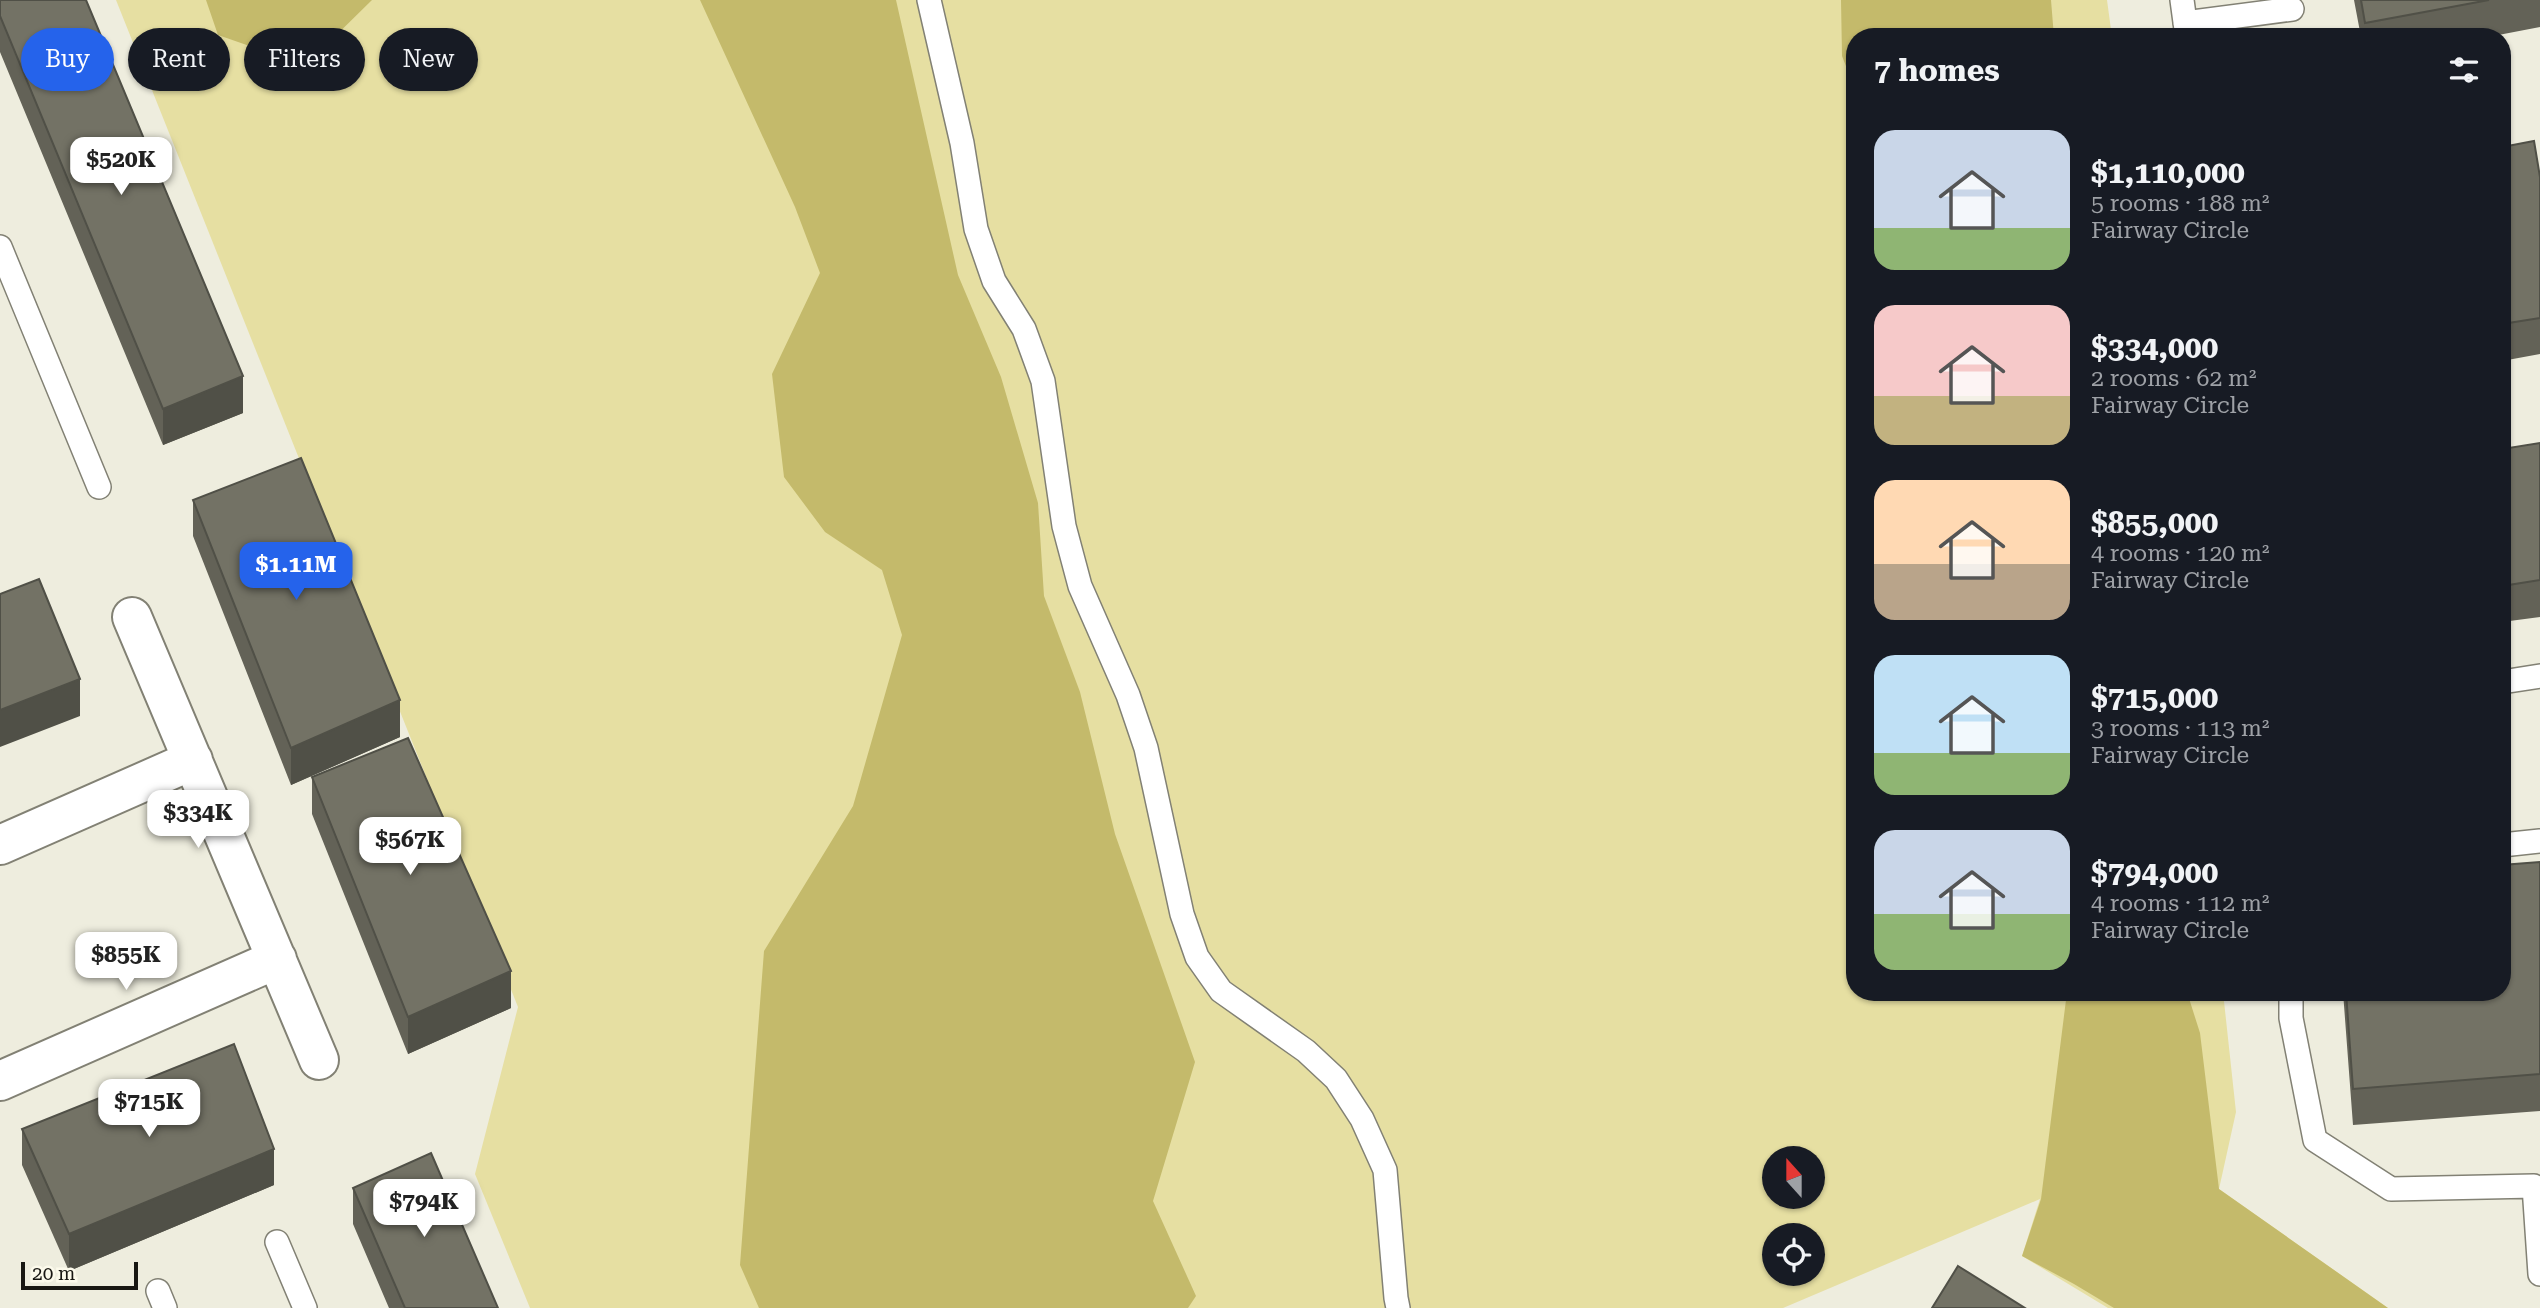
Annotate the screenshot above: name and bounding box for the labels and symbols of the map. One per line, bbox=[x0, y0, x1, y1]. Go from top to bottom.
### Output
pin: $520K bbox=[72, 138, 170, 197]
pin: $1.11M bbox=[239, 542, 353, 602]
pin: $334K bbox=[149, 790, 247, 850]
pin: $567K bbox=[361, 818, 459, 877]
pin: $855K bbox=[77, 932, 175, 992]
pin: $715K bbox=[100, 1080, 198, 1139]
north arrow bbox=[1762, 1146, 1825, 1209]
pin: $794K bbox=[375, 1180, 473, 1239]
scale bar bbox=[21, 1259, 138, 1291]

